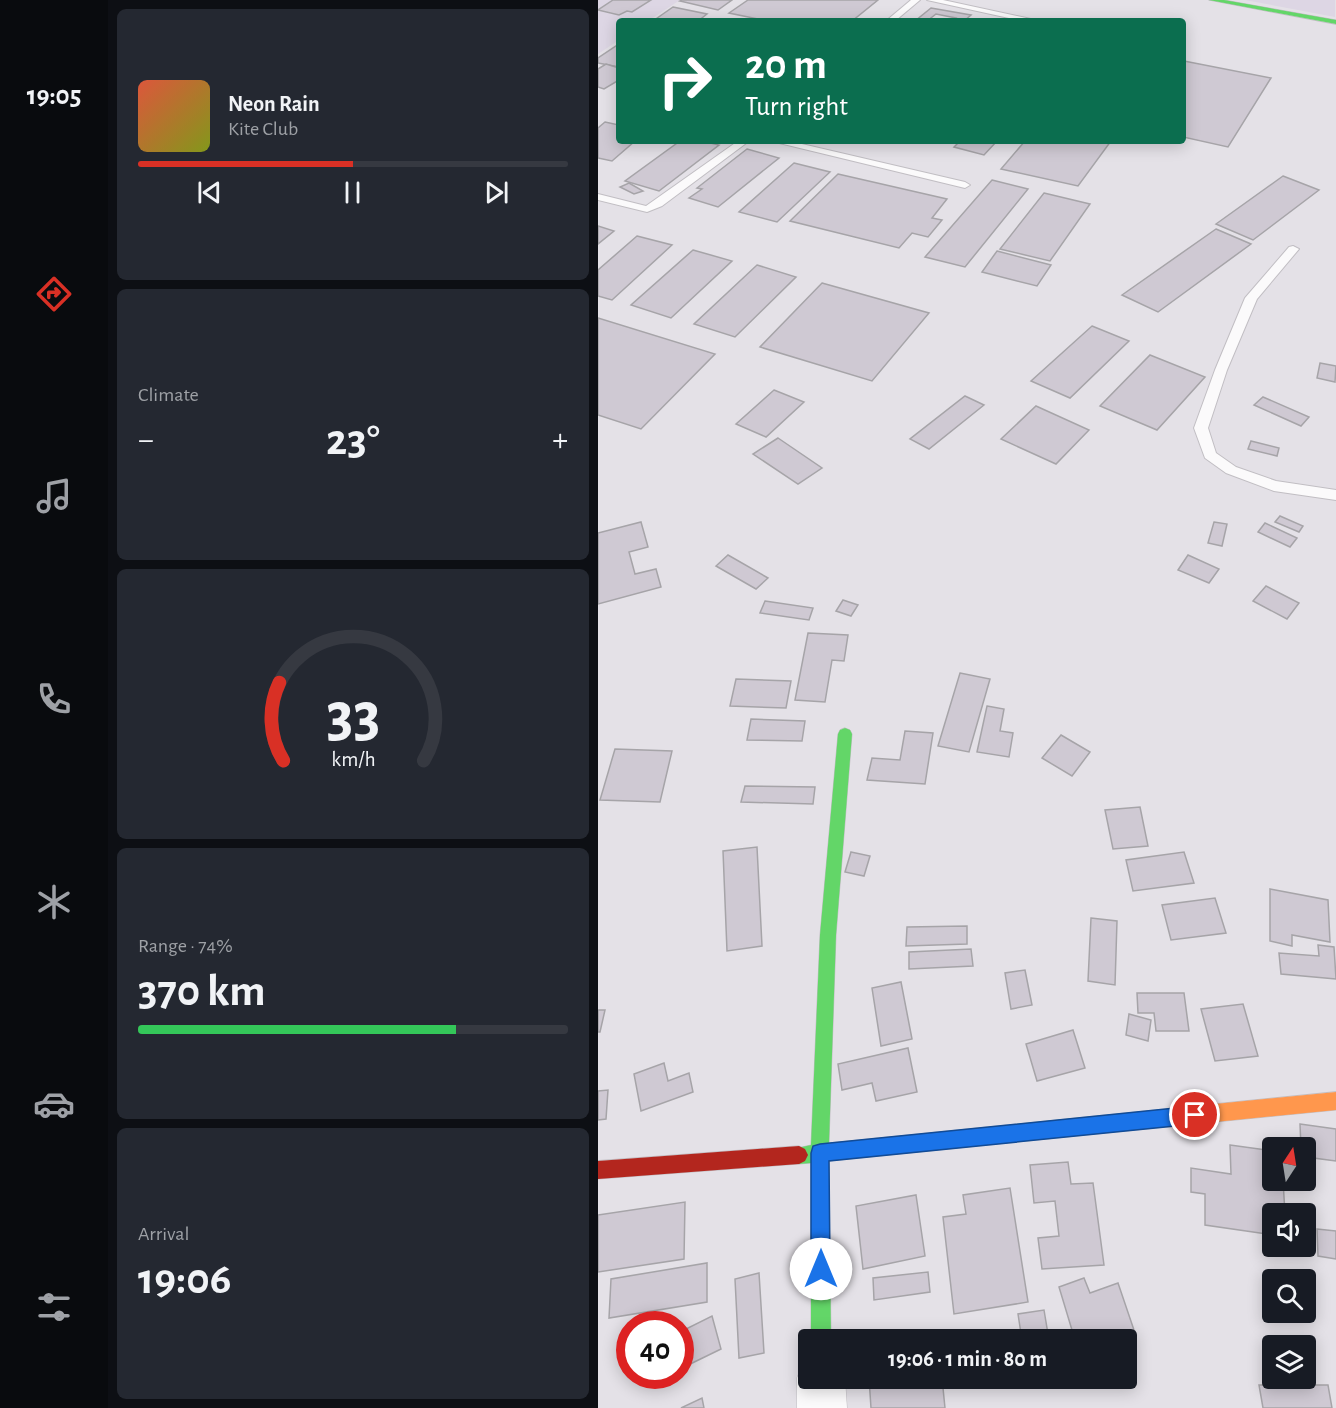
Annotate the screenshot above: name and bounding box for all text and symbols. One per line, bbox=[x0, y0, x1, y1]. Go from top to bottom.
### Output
icon: right bbox=[646, 42, 724, 120]
text: 20 m bbox=[745, 44, 827, 86]
text: 19:05 bbox=[27, 82, 81, 109]
text: Neon Rain bbox=[228, 93, 320, 115]
text: Turn right bbox=[745, 93, 848, 120]
text: Kite Club bbox=[228, 119, 298, 139]
icon: previous bbox=[193, 176, 226, 209]
icon: pause bbox=[336, 176, 369, 209]
icon: next bbox=[480, 176, 513, 209]
icon: directions bbox=[33, 273, 75, 315]
text: Climate bbox=[138, 385, 199, 405]
text: 23° bbox=[326, 418, 380, 463]
text: − bbox=[138, 424, 154, 457]
text: + bbox=[552, 424, 568, 457]
icon: music bbox=[33, 475, 75, 517]
icon: phone bbox=[33, 678, 75, 720]
text: 33 bbox=[326, 685, 380, 747]
text: km/h bbox=[331, 749, 375, 770]
icon: climate bbox=[33, 881, 75, 923]
text: Range · 74% bbox=[138, 936, 233, 956]
text: 370 km bbox=[138, 969, 266, 1014]
icon: car bbox=[33, 1083, 75, 1125]
pin bbox=[1169, 1089, 1220, 1140]
icon: arrive bbox=[1178, 1098, 1211, 1131]
north arrow bbox=[1262, 1137, 1316, 1191]
map controls bbox=[1262, 1137, 1316, 1389]
button: sound bbox=[1262, 1203, 1316, 1257]
text: Arrival bbox=[138, 1224, 189, 1244]
position arrow bbox=[789, 1237, 853, 1301]
text: 19:06 bbox=[138, 1257, 231, 1302]
button: search bbox=[1262, 1269, 1316, 1323]
icon: filters bbox=[33, 1286, 75, 1328]
speed limit sign: 40 bbox=[616, 1311, 694, 1389]
button: layers bbox=[1262, 1335, 1316, 1389]
text: 19:06 · 1 min · 80 m bbox=[888, 1348, 1047, 1370]

